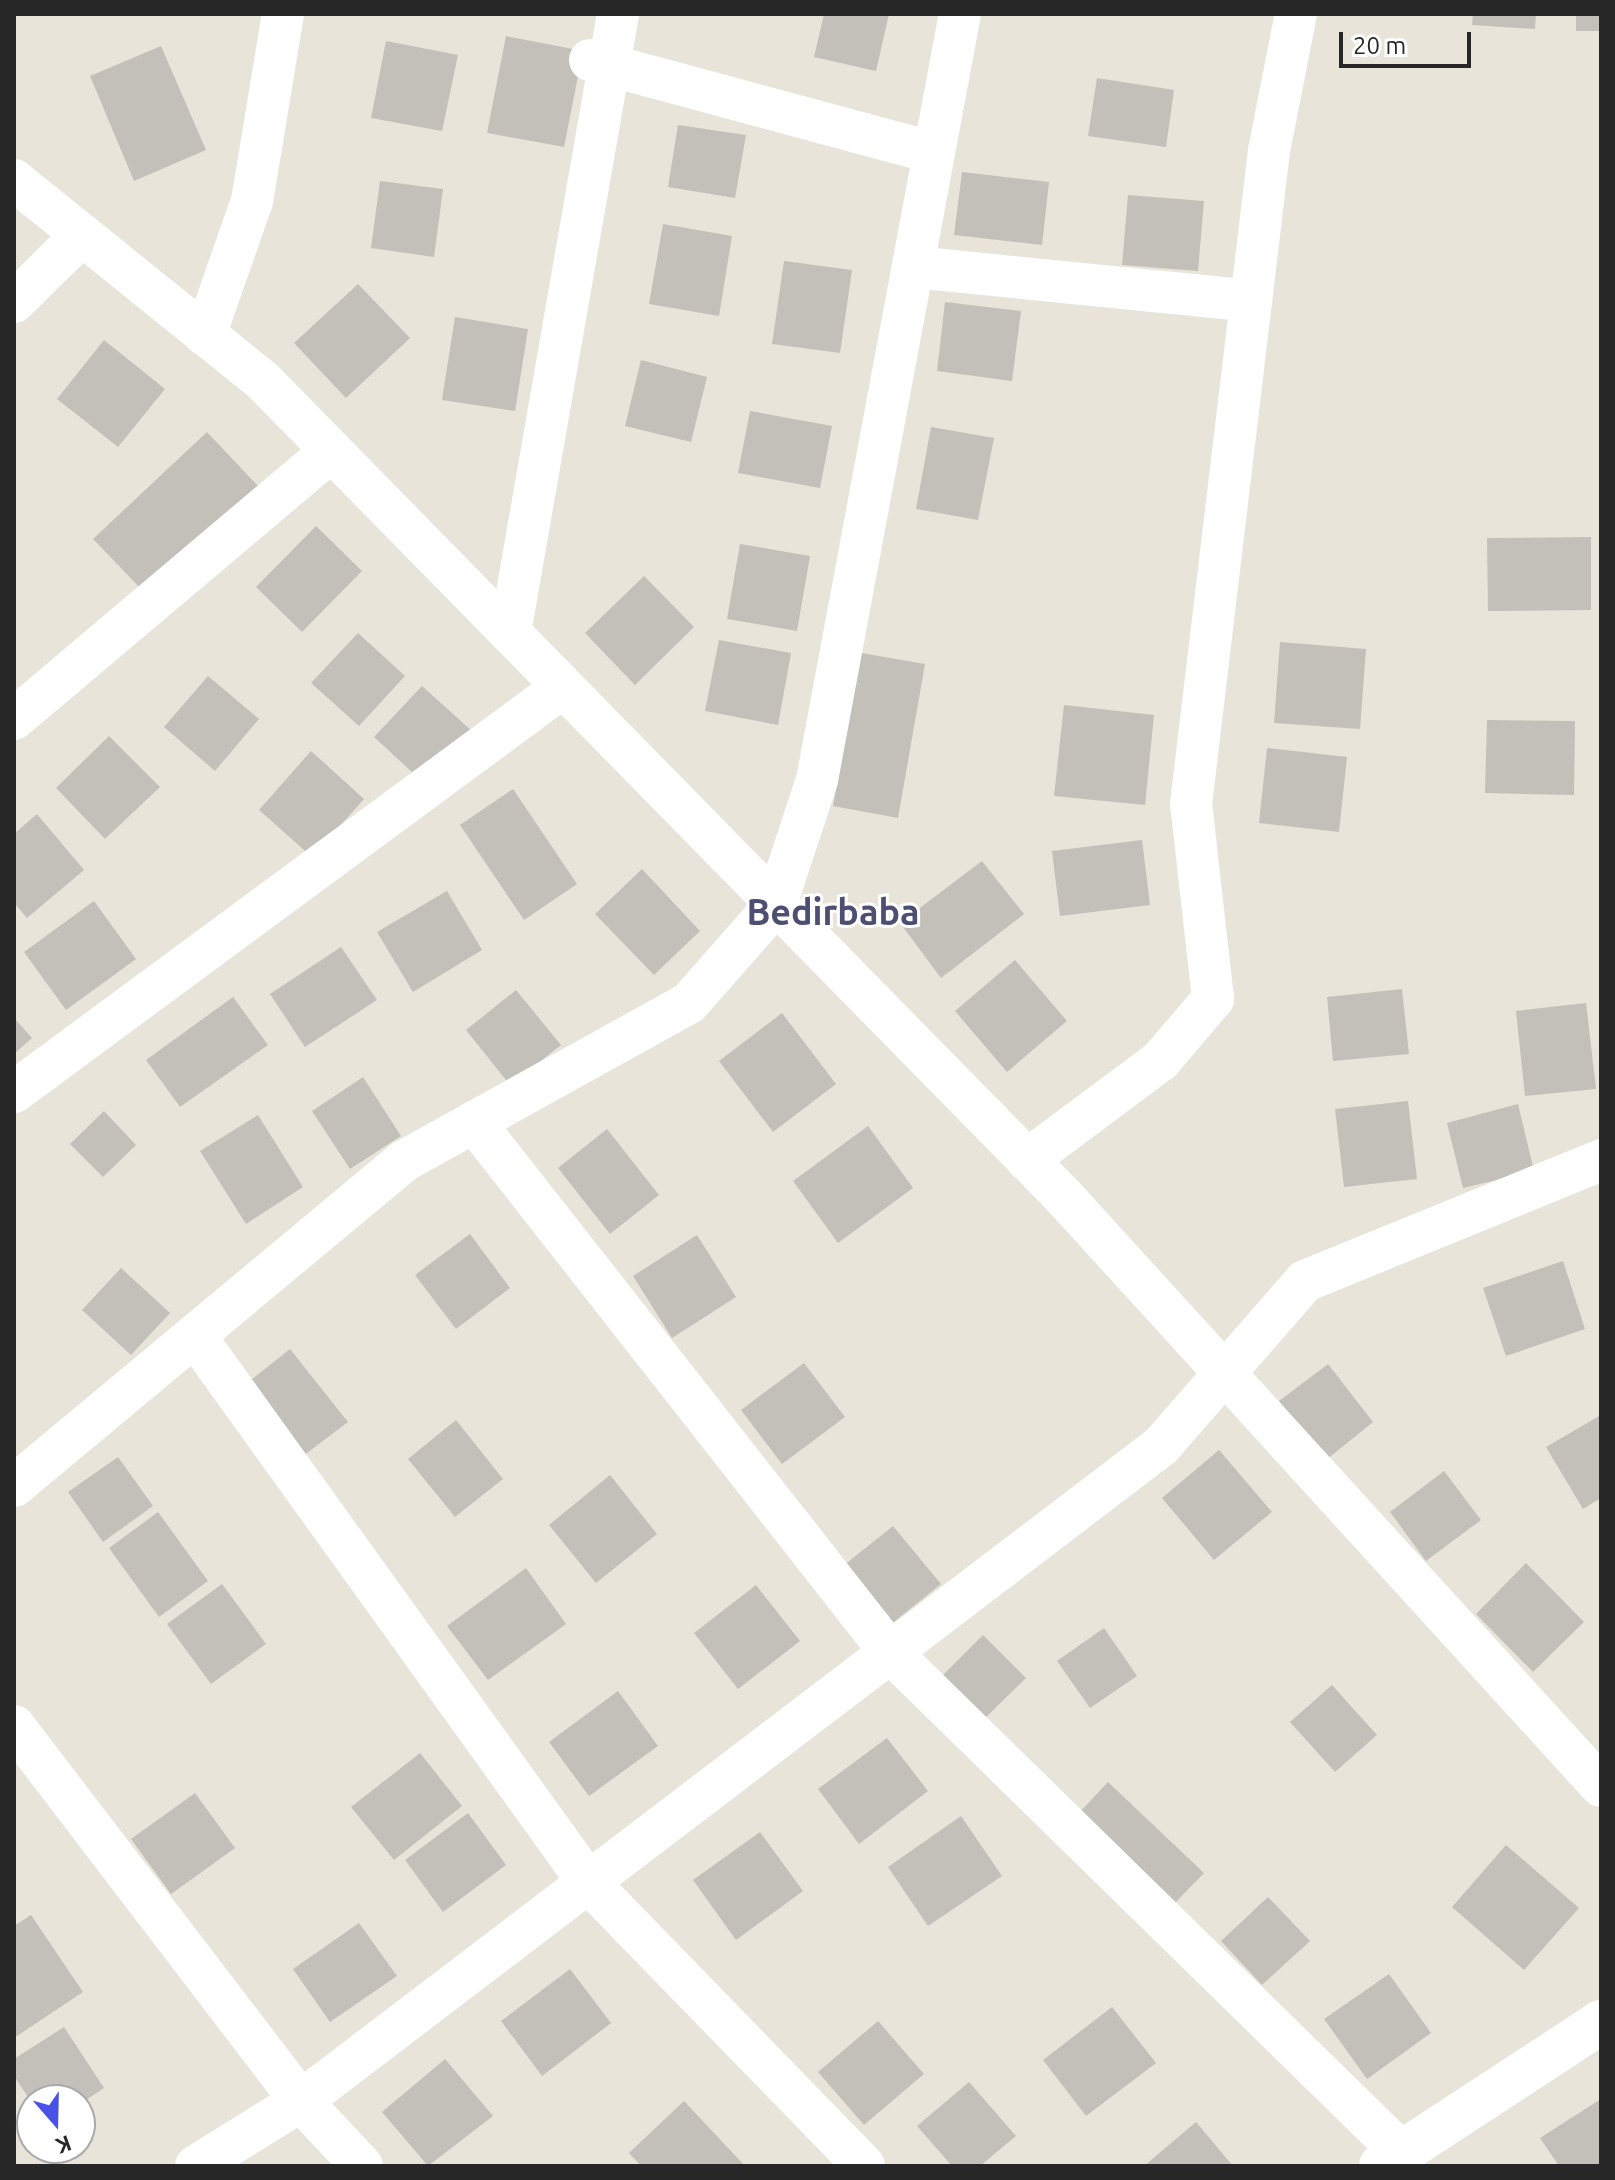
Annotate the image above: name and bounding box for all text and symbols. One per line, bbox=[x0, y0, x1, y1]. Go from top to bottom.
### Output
scale bar bbox=[1343, 16, 1475, 66]
text: 20 m bbox=[1353, 32, 1406, 59]
district label: Bedirbaba bbox=[746, 890, 920, 934]
north arrow bbox=[16, 2084, 96, 2164]
text: K bbox=[53, 2131, 75, 2159]

